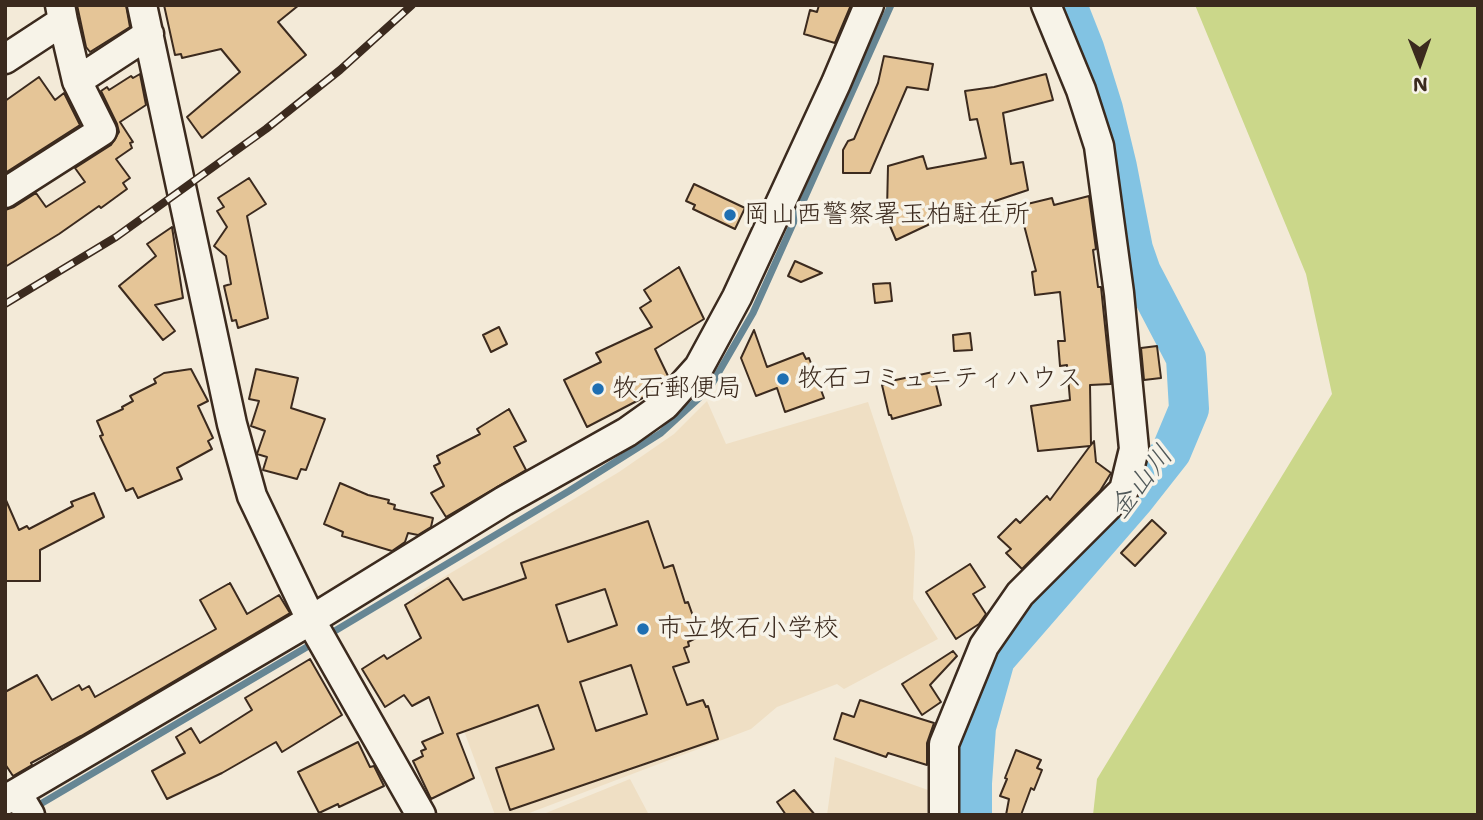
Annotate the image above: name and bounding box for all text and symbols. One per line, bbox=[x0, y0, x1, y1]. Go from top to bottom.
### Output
north arrow bbox=[1385, 28, 1455, 98]
text: N bbox=[1413, 72, 1428, 97]
place label: 岡山西警察署玉柏駐在所 bbox=[744, 199, 1030, 231]
marker: 岡山西警察署玉柏駐在所 bbox=[722, 207, 738, 223]
place label: 牧石コミュニティハウス bbox=[797, 363, 1083, 395]
marker: 牧石コミュニティハウス bbox=[775, 371, 791, 387]
place label: 牧石郵便局 bbox=[612, 373, 742, 405]
marker: 牧石郵便局 bbox=[590, 381, 606, 397]
water label: 金山川 bbox=[1103, 440, 1181, 526]
place label: 市立牧石小学校 bbox=[657, 613, 839, 645]
marker: 市立牧石小学校 bbox=[635, 621, 651, 637]

